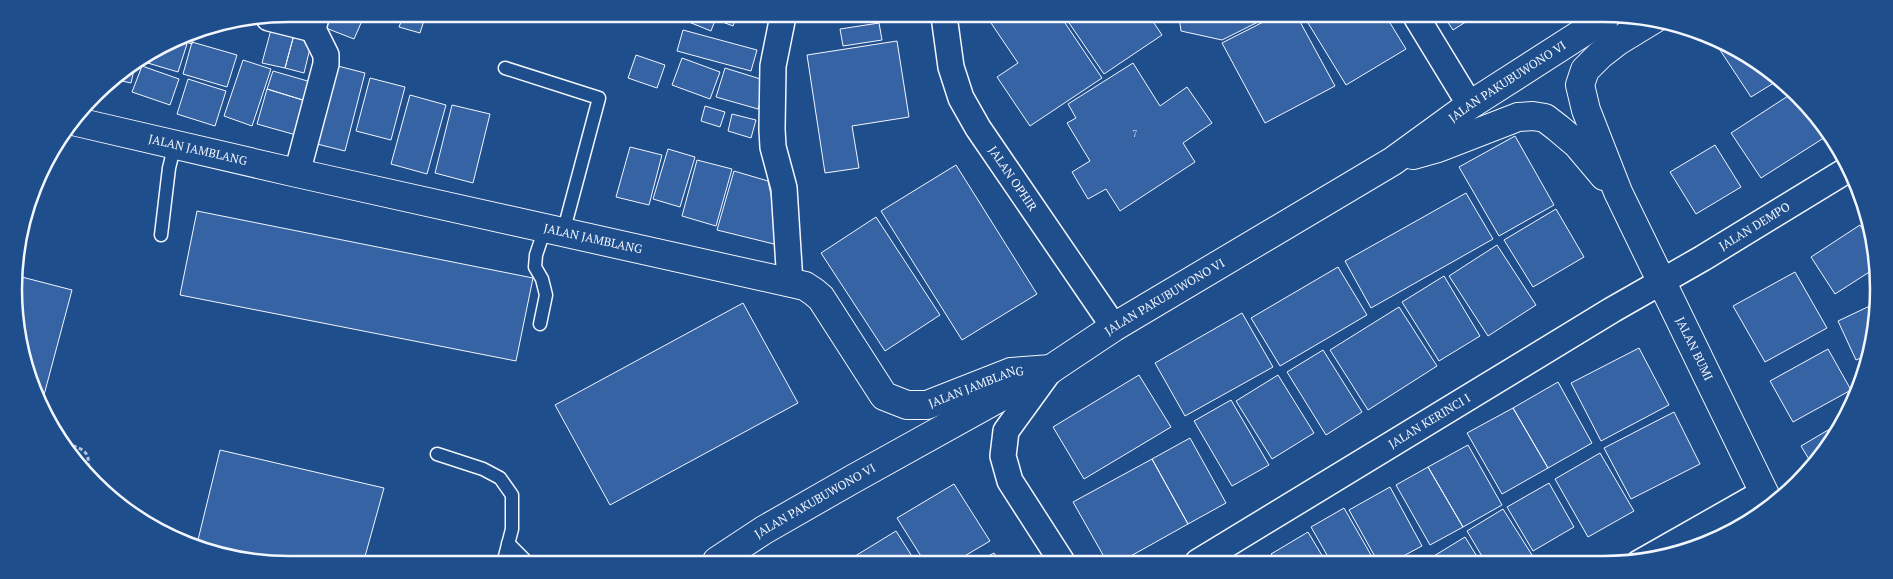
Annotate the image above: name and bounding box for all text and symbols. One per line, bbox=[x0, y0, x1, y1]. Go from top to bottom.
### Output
street label: JALAN PAKUBUWONO VI bbox=[1445, 37, 1569, 125]
house number: 7 bbox=[1132, 127, 1138, 140]
street label: JALAN JAMBLANG bbox=[147, 131, 249, 168]
street label: JALAN OPHIR bbox=[986, 143, 1041, 214]
street label: JALAN DEMPO bbox=[1716, 199, 1793, 253]
street label: JALAN JAMBLANG bbox=[542, 220, 645, 257]
street label: JALAN PAKUBUWONO VI bbox=[1102, 255, 1227, 338]
street label: JALAN BUMI bbox=[1673, 314, 1716, 383]
street label: JALAN JAMBLANG bbox=[926, 363, 1025, 411]
street label: JALAN KERINCI I bbox=[1385, 390, 1473, 451]
street label: JALAN PAKUBUWONO VI bbox=[751, 460, 878, 541]

